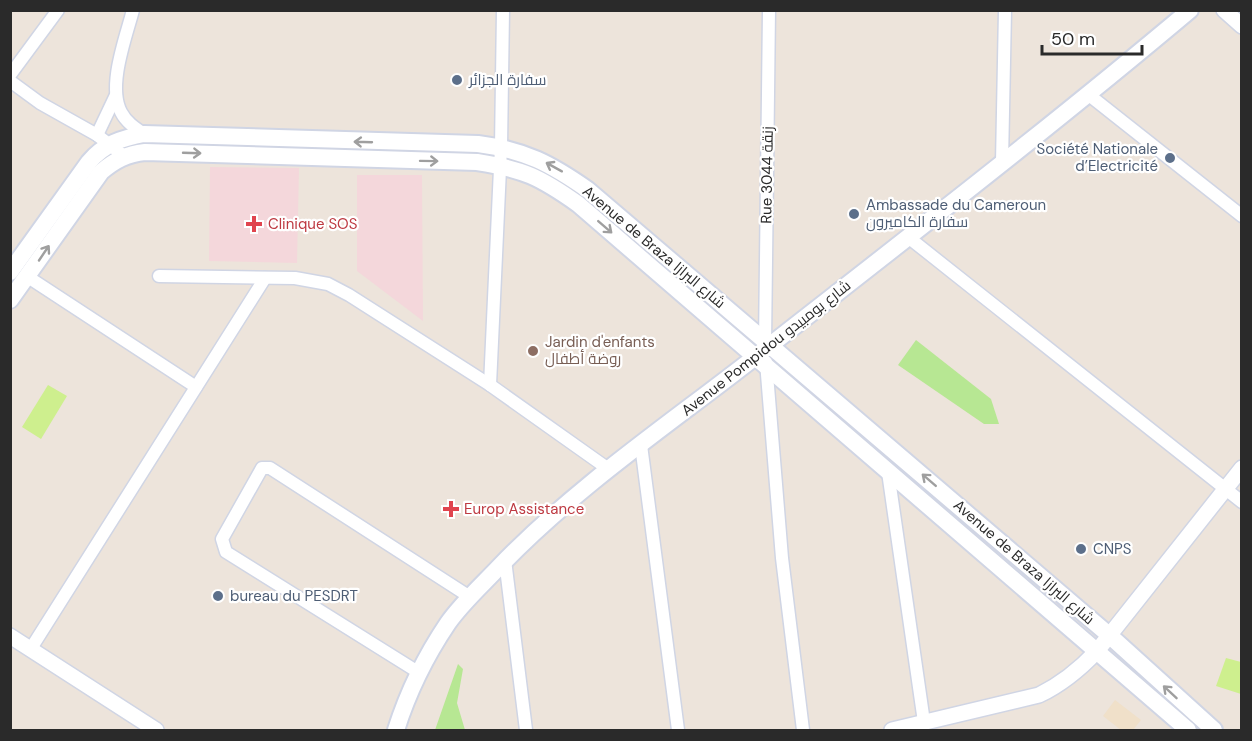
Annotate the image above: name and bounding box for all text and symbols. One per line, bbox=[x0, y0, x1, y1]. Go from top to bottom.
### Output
scale bar bbox=[1042, 18, 1142, 56]
text: 50 m bbox=[1051, 27, 1095, 51]
place label: سفارة الجزائر bbox=[468, 70, 546, 90]
marker: سفارة الجزائر bbox=[450, 73, 464, 87]
street label: Rue 3044 زنقة bbox=[756, 126, 778, 224]
one-way arrow bbox=[354, 136, 374, 148]
place label: Société Nationale d’Electricité bbox=[1036, 139, 1158, 176]
one-way arrow bbox=[181, 148, 201, 159]
marker: Société Nationale d’Electricité bbox=[1163, 151, 1177, 165]
one-way arrow bbox=[418, 155, 438, 167]
one-way arrow bbox=[546, 161, 563, 173]
street label: Avenue de Braza شارع البرازا bbox=[578, 181, 730, 314]
place label: Ambassade du Cameroun سفارة الكاميرون bbox=[866, 195, 1046, 232]
marker: Ambassade du Cameroun سفارة الكاميرون bbox=[847, 207, 861, 221]
place label: Clinique SOS bbox=[268, 214, 358, 234]
marker: Clinique SOS bbox=[245, 215, 263, 233]
one-way arrow bbox=[597, 220, 612, 234]
one-way arrow bbox=[38, 245, 50, 261]
street label: Avenue Pompidou شارع بومبيدو bbox=[677, 276, 855, 421]
place label: Jardin d'enfants روضة أطفال bbox=[545, 332, 655, 369]
marker: Jardin d'enfants روضة أطفال bbox=[526, 344, 540, 358]
one-way arrow bbox=[921, 474, 937, 487]
street label: Avenue de Braza شارع البرازا bbox=[949, 495, 1099, 630]
place label: Europ Assistance bbox=[464, 499, 584, 519]
marker: Europ Assistance bbox=[442, 500, 460, 518]
place label: CNPS bbox=[1093, 539, 1132, 559]
marker: CNPS bbox=[1074, 542, 1088, 556]
place label: bureau du PESDRT bbox=[230, 586, 358, 606]
marker: bureau du PESDRT bbox=[211, 589, 225, 603]
one-way arrow bbox=[1163, 685, 1178, 699]

